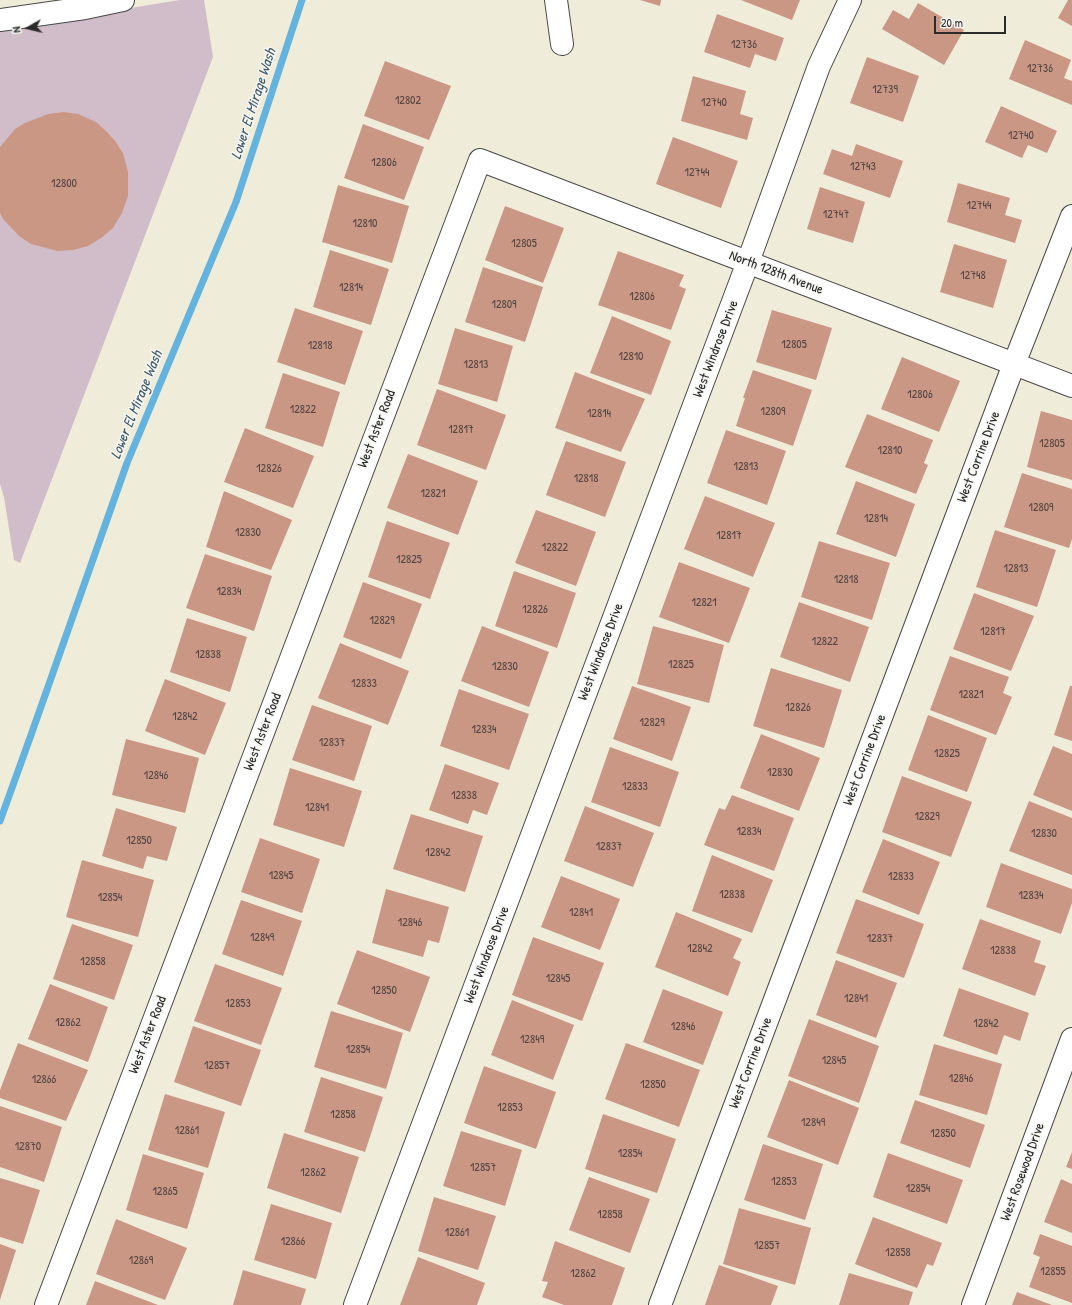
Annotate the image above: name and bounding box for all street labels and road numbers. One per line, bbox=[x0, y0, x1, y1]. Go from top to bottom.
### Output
street label: North 128th Avenue bbox=[727, 247, 825, 299]
street label: West Windrose Drive bbox=[690, 298, 742, 400]
street label: West Aster Road bbox=[355, 388, 399, 470]
street label: West Corrine Drive bbox=[954, 409, 1004, 505]
street label: West Windrose Drive bbox=[575, 601, 627, 703]
street label: West Aster Road bbox=[241, 691, 285, 773]
street label: West Corrine Drive bbox=[840, 712, 890, 808]
street label: West Windrose Drive bbox=[461, 904, 513, 1006]
street label: West Aster Road bbox=[126, 994, 170, 1076]
street label: West Corrine Drive bbox=[726, 1015, 776, 1111]
street label: West Rosewood Drive bbox=[997, 1121, 1049, 1223]

